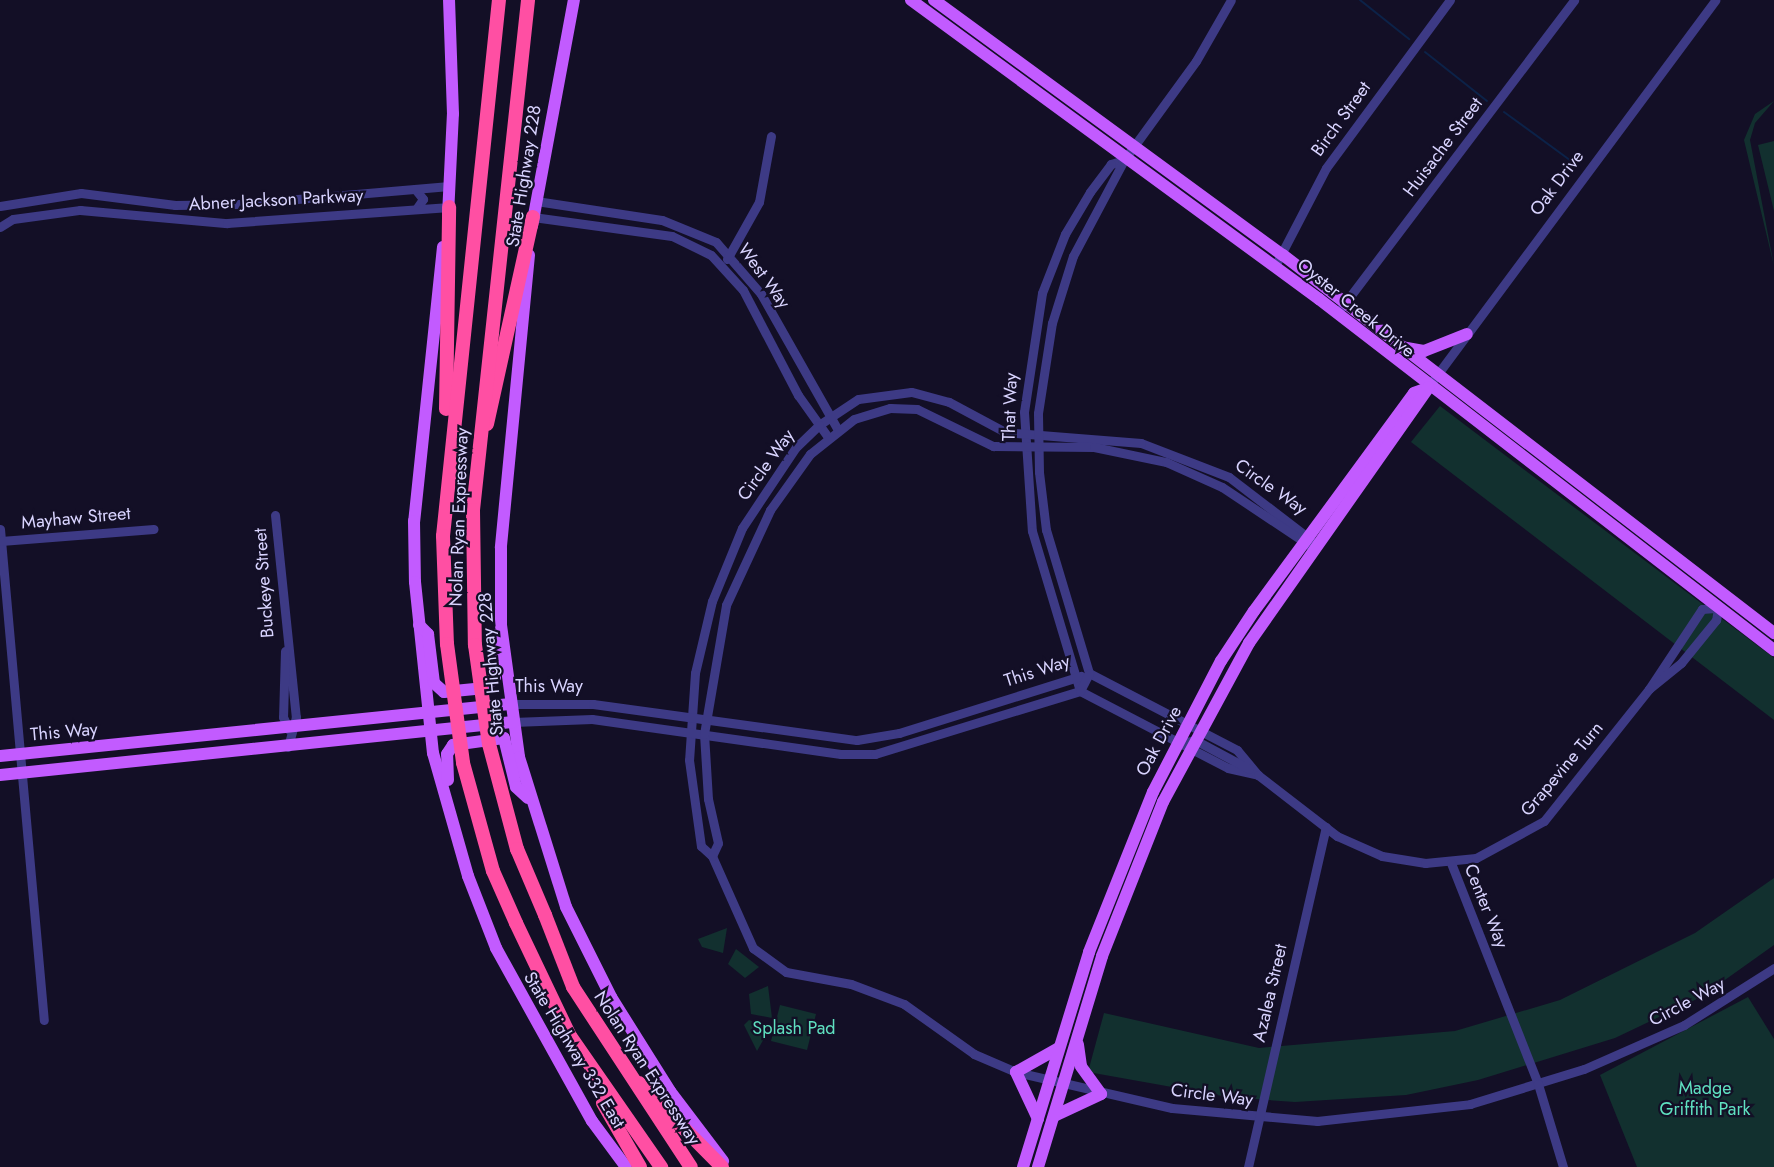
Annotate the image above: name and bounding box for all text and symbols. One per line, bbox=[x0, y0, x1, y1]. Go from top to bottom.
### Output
street label: Birch Street bbox=[1307, 77, 1375, 161]
street label: Huisache Street bbox=[1399, 93, 1487, 201]
street label: State Highway 228 bbox=[502, 103, 546, 249]
street label: Oak Drive bbox=[1525, 146, 1589, 220]
street label: Abner Jackson Parkway bbox=[188, 185, 364, 215]
street label: West Way bbox=[733, 239, 795, 313]
street label: Oyster Creek Drive bbox=[1293, 254, 1419, 362]
street label: That Way bbox=[998, 372, 1022, 442]
street label: Circle Way bbox=[733, 425, 799, 505]
street label: Nolan Ryan Expressway bbox=[445, 427, 473, 607]
street label: Circle Way bbox=[1231, 454, 1311, 520]
street label: Mayhaw Street bbox=[20, 502, 132, 534]
street label: Buckeye Street bbox=[249, 527, 279, 639]
street label: State Highway 228 bbox=[474, 592, 508, 736]
street label: This Way bbox=[1001, 650, 1073, 692]
street label: This Way bbox=[515, 675, 583, 697]
street label: Oak Drive bbox=[1132, 702, 1186, 780]
street label: Grapevine Turn bbox=[1516, 717, 1608, 821]
street label: This Way bbox=[29, 718, 99, 746]
street label: Center Way bbox=[1459, 861, 1513, 951]
street label: Azalea Street bbox=[1248, 942, 1292, 1044]
street label: State Highway 332 East bbox=[519, 968, 629, 1132]
street label: Circle Way bbox=[1645, 973, 1729, 1031]
street label: Nolan Ryan Expressway bbox=[589, 987, 705, 1149]
park label: Splash Pad bbox=[752, 1017, 836, 1039]
park label: Madge Griffith Park bbox=[1659, 1078, 1751, 1120]
street label: Circle Way bbox=[1170, 1079, 1254, 1111]

